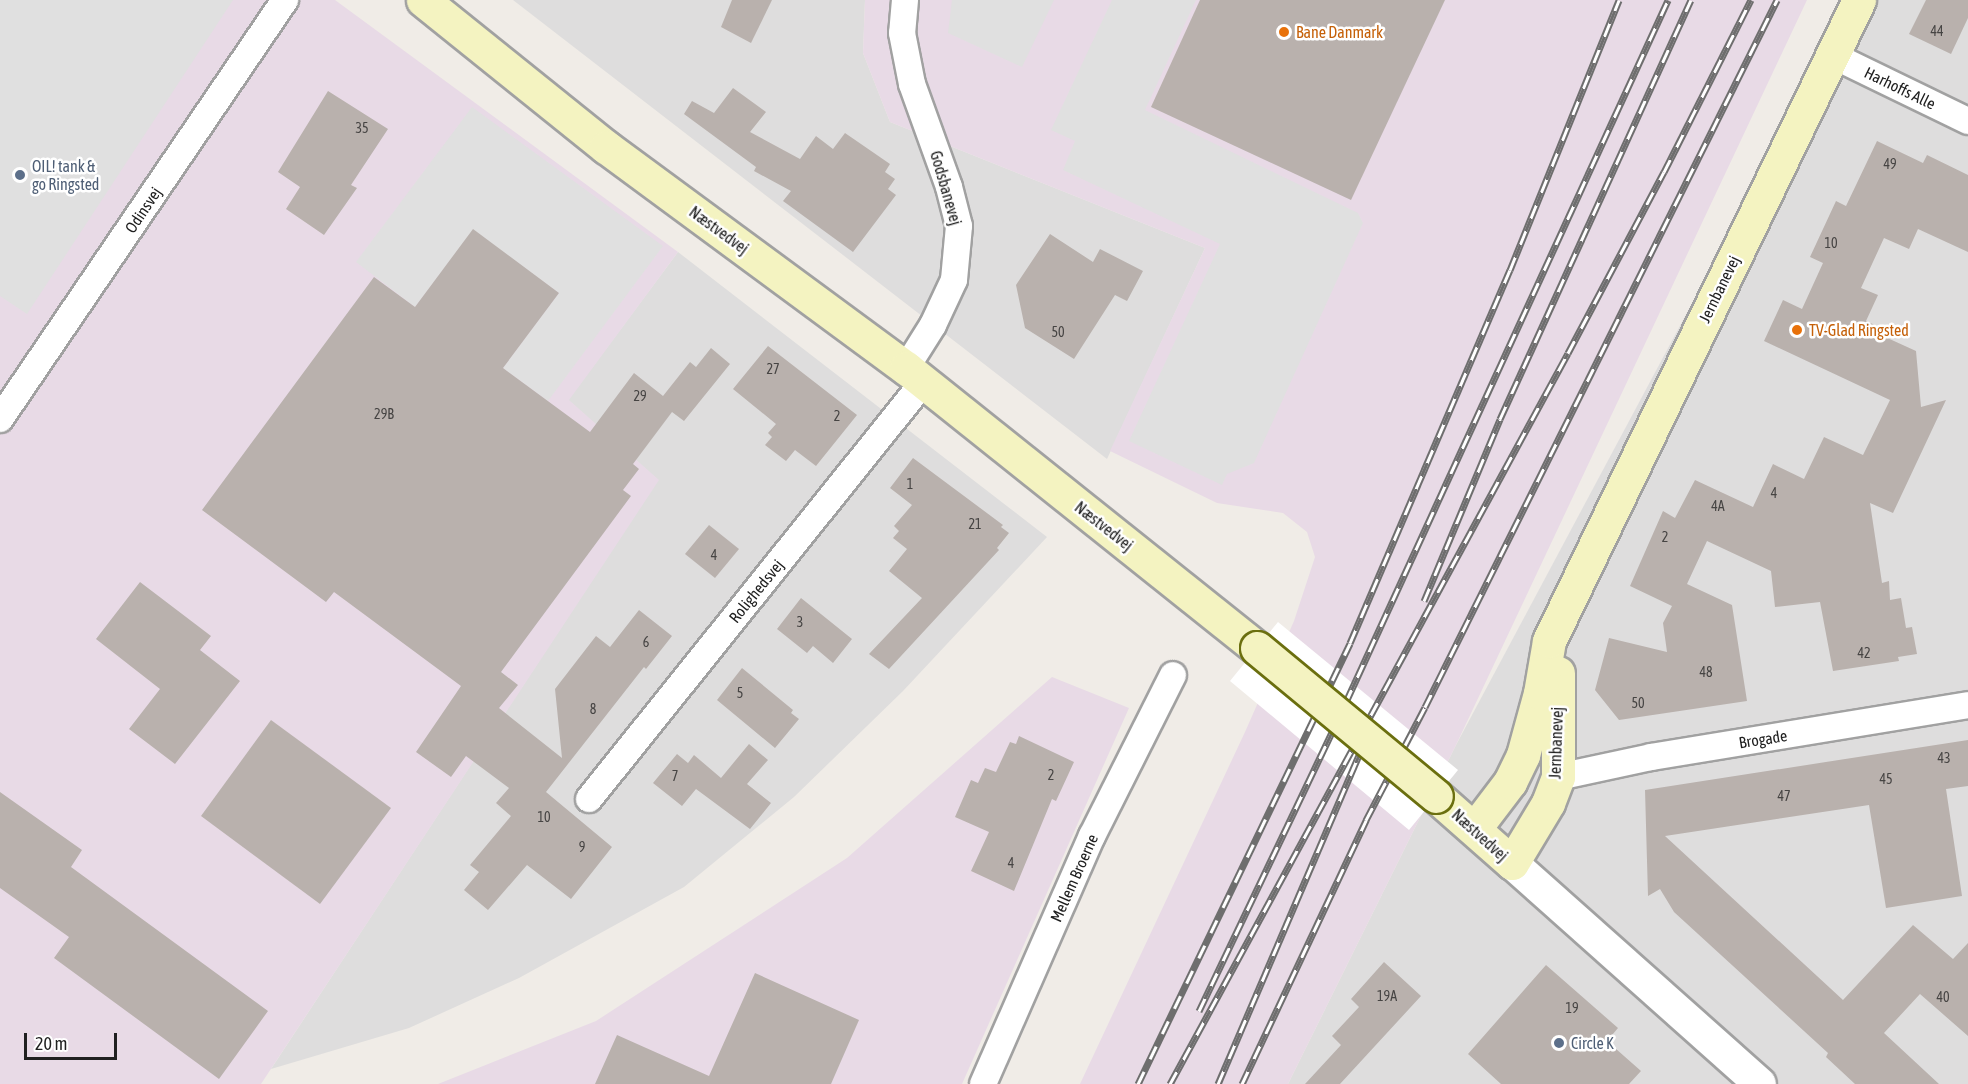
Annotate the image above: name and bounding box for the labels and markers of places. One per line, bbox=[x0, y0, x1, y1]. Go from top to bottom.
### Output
place label: Bane Danmark bbox=[1296, 22, 1383, 42]
marker: Bane Danmark bbox=[1277, 25, 1291, 39]
place label: OIL! tank & go Ringsted bbox=[32, 156, 99, 194]
marker: OIL! tank & go Ringsted bbox=[13, 168, 27, 182]
place label: TV-Glad Ringsted bbox=[1809, 320, 1909, 340]
marker: TV-Glad Ringsted bbox=[1790, 323, 1804, 337]
place label: Circle K bbox=[1571, 1033, 1614, 1053]
marker: Circle K bbox=[1552, 1036, 1566, 1050]

